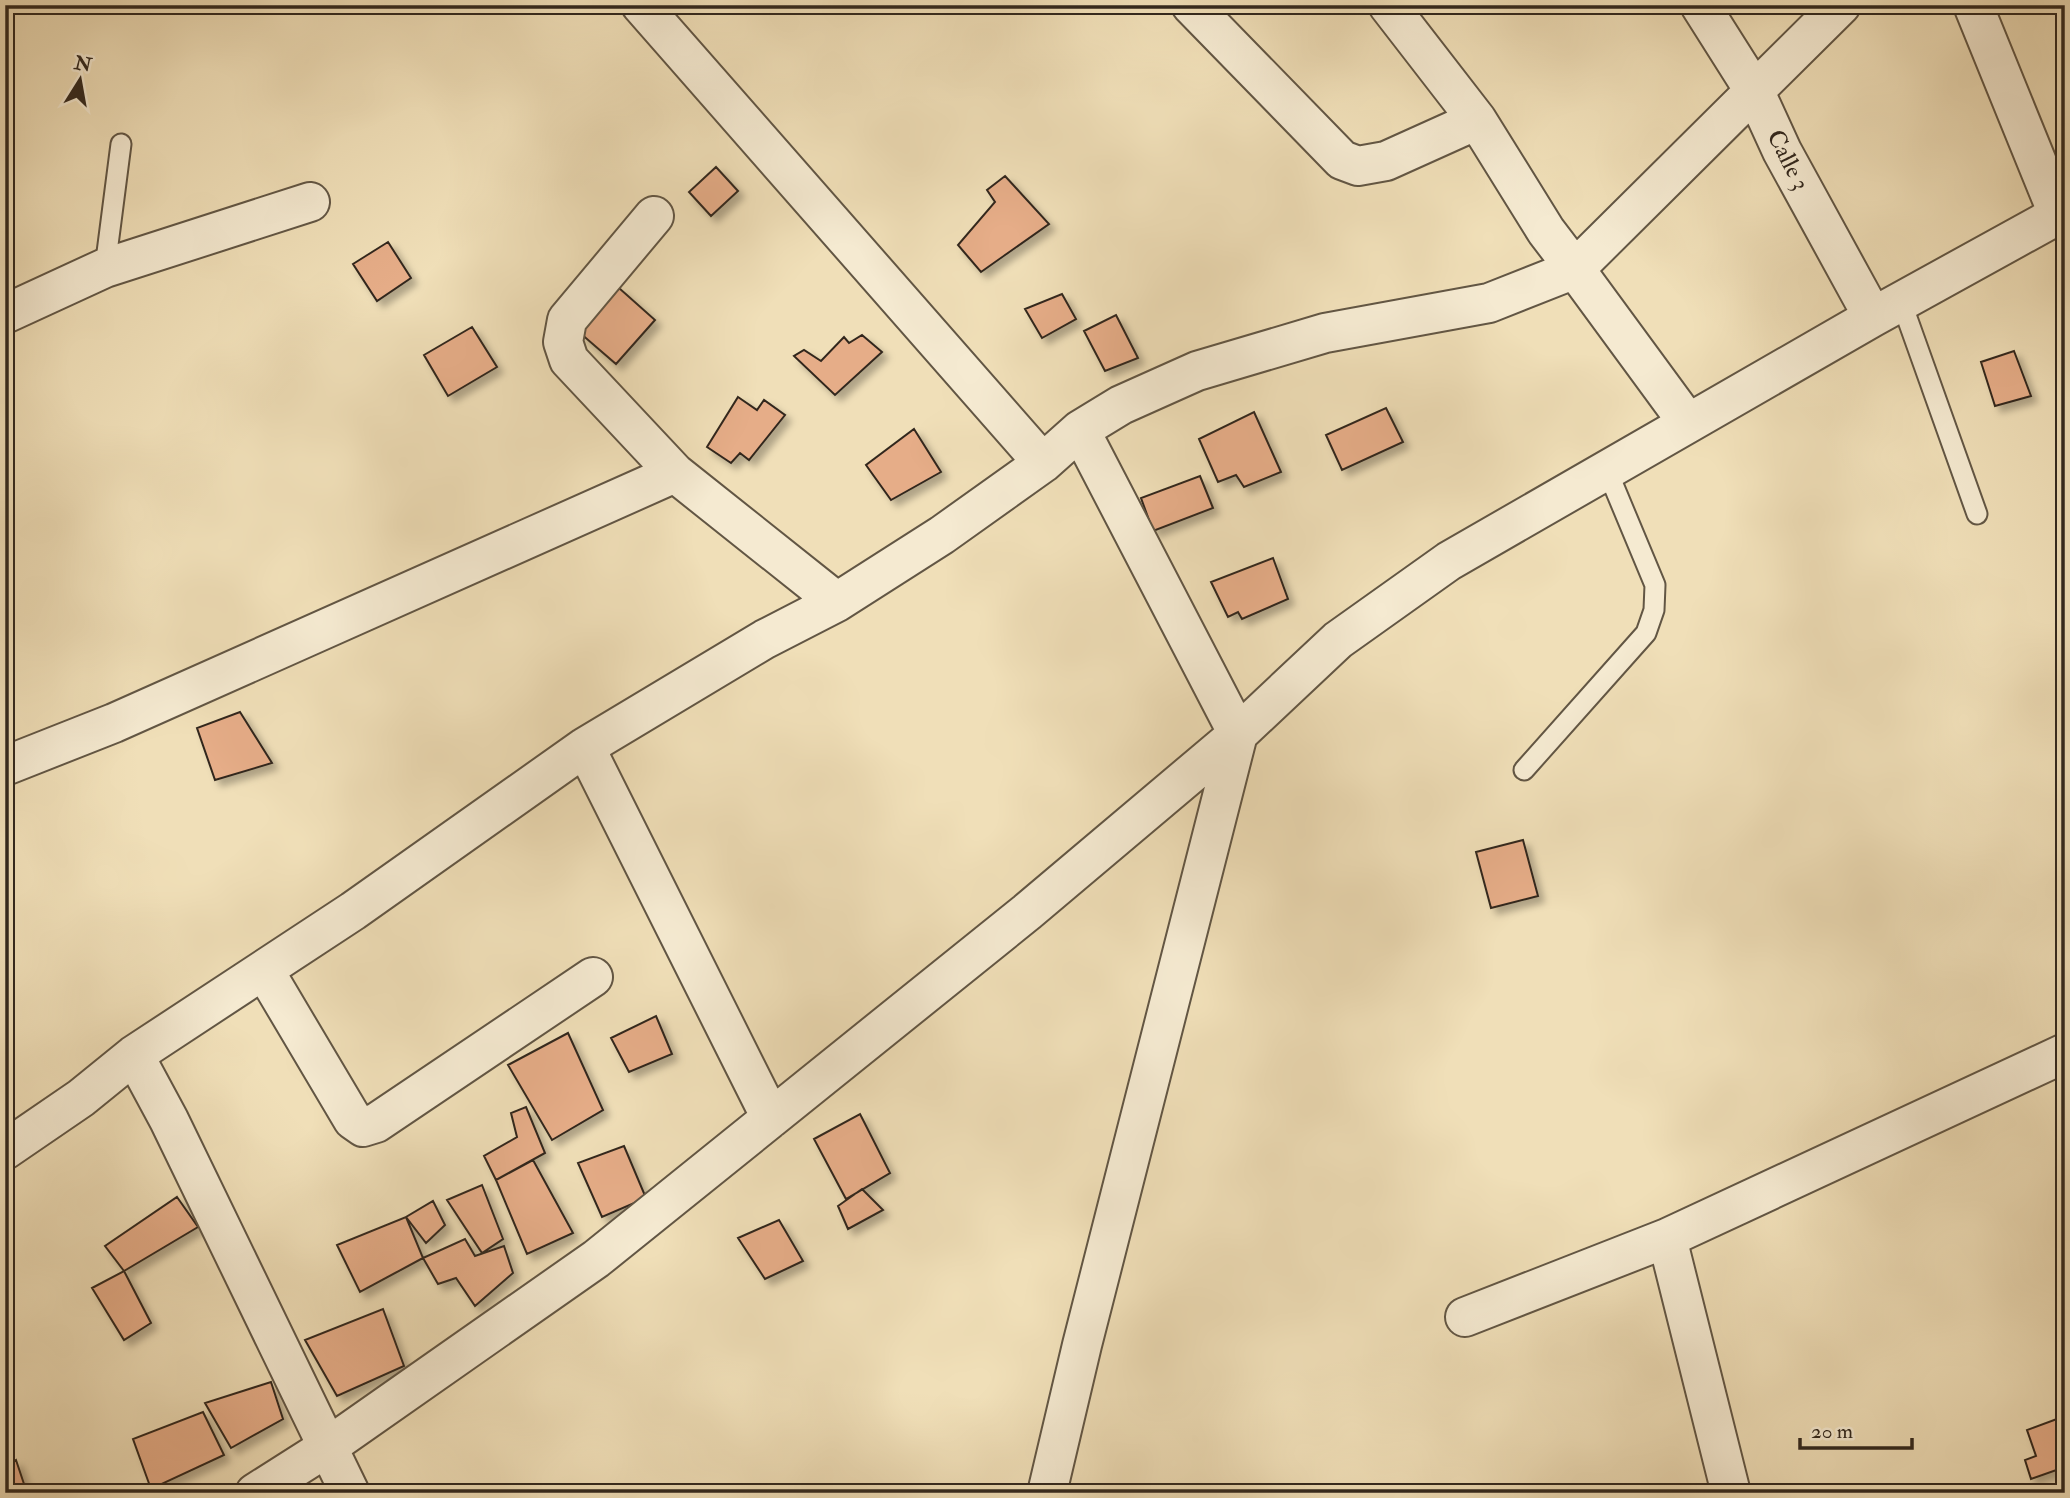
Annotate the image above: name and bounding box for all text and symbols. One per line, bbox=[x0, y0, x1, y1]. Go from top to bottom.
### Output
north arrow bbox=[46, 46, 116, 116]
text: N bbox=[71, 51, 95, 78]
street label: Calle 3 bbox=[1760, 125, 1816, 195]
scale bar bbox=[1800, 1407, 1912, 1451]
text: 20 m bbox=[1811, 1418, 1853, 1445]

